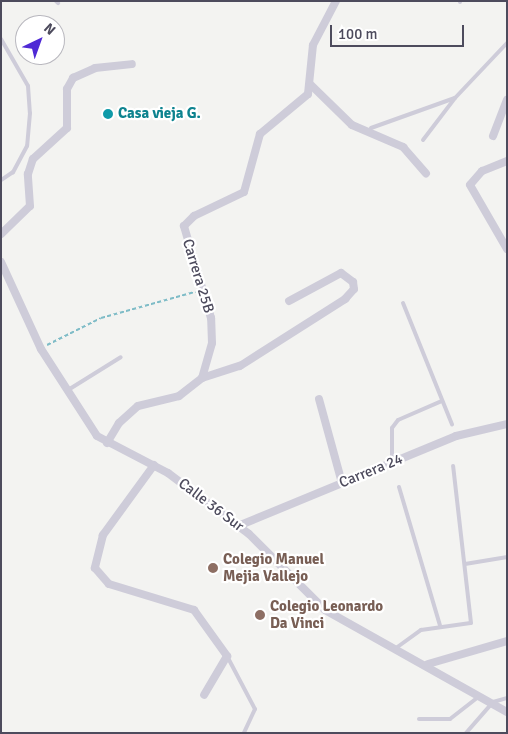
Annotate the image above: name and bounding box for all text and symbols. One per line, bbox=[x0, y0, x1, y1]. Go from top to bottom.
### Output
north arrow bbox=[15, 15, 65, 65]
scale bar bbox=[333, 15, 467, 47]
text: N bbox=[40, 20, 59, 39]
text: 100 m bbox=[338, 25, 378, 43]
place label: Casa vieja G. bbox=[118, 105, 201, 123]
marker: Casa vieja G. bbox=[102, 108, 114, 120]
street label: Carrera 25B bbox=[178, 237, 218, 315]
street label: Carrera 24 bbox=[336, 450, 406, 492]
street label: Calle 36 Sur bbox=[175, 475, 247, 535]
place label: Colegio Manuel Mejia Vallejo bbox=[223, 550, 324, 585]
marker: Colegio Manuel Mejia Vallejo bbox=[207, 562, 219, 574]
place label: Colegio Leonardo Da Vinci bbox=[270, 597, 383, 632]
marker: Colegio Leonardo Da Vinci bbox=[254, 609, 266, 621]

